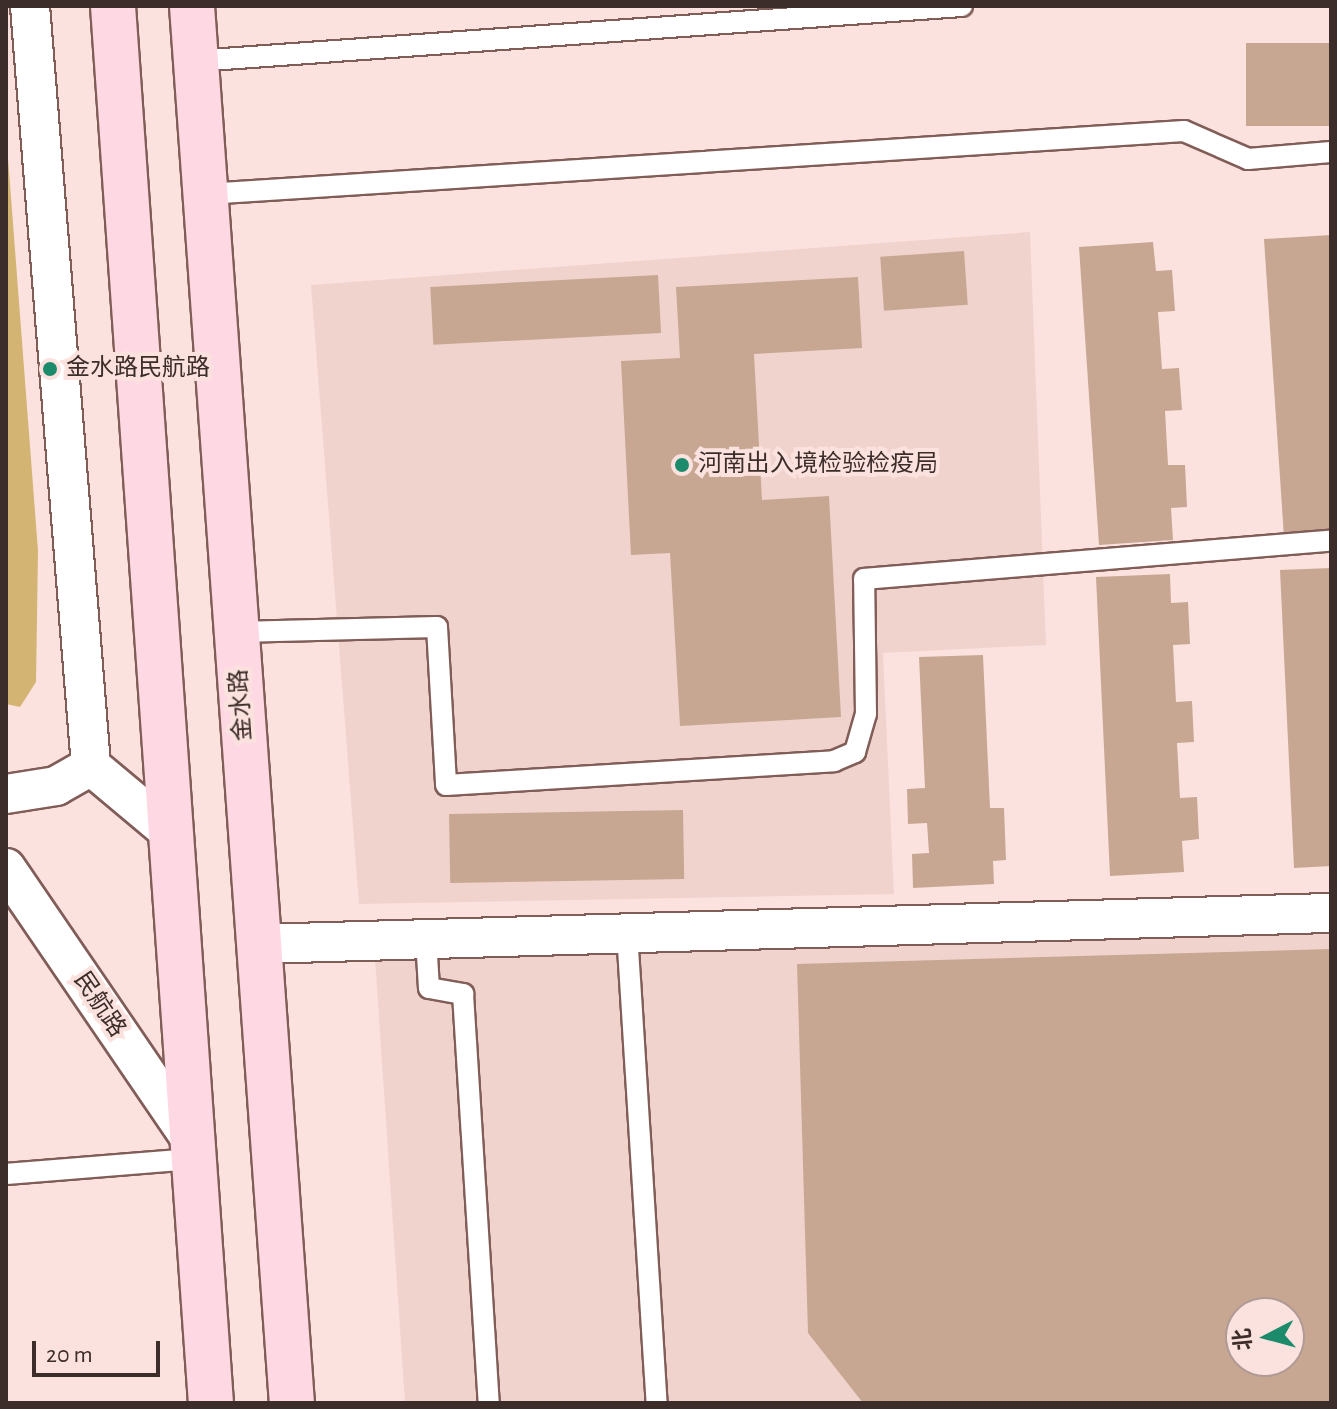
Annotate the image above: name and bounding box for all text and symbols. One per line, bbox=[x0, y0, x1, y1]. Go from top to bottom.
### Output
place label: 金水路民航路 bbox=[66, 355, 210, 383]
marker: 金水路民航路 bbox=[41, 360, 59, 378]
place label: 河南出入境检验检疫局 bbox=[698, 451, 938, 479]
marker: 河南出入境检验检疫局 bbox=[673, 456, 691, 474]
street label: 金水路 bbox=[225, 668, 259, 742]
street label: 民航路 bbox=[67, 967, 131, 1043]
north arrow bbox=[1225, 1297, 1305, 1377]
scale bar bbox=[36, 1325, 164, 1375]
text: 北 bbox=[1231, 1327, 1255, 1351]
text: 20 m bbox=[46, 1343, 93, 1367]

